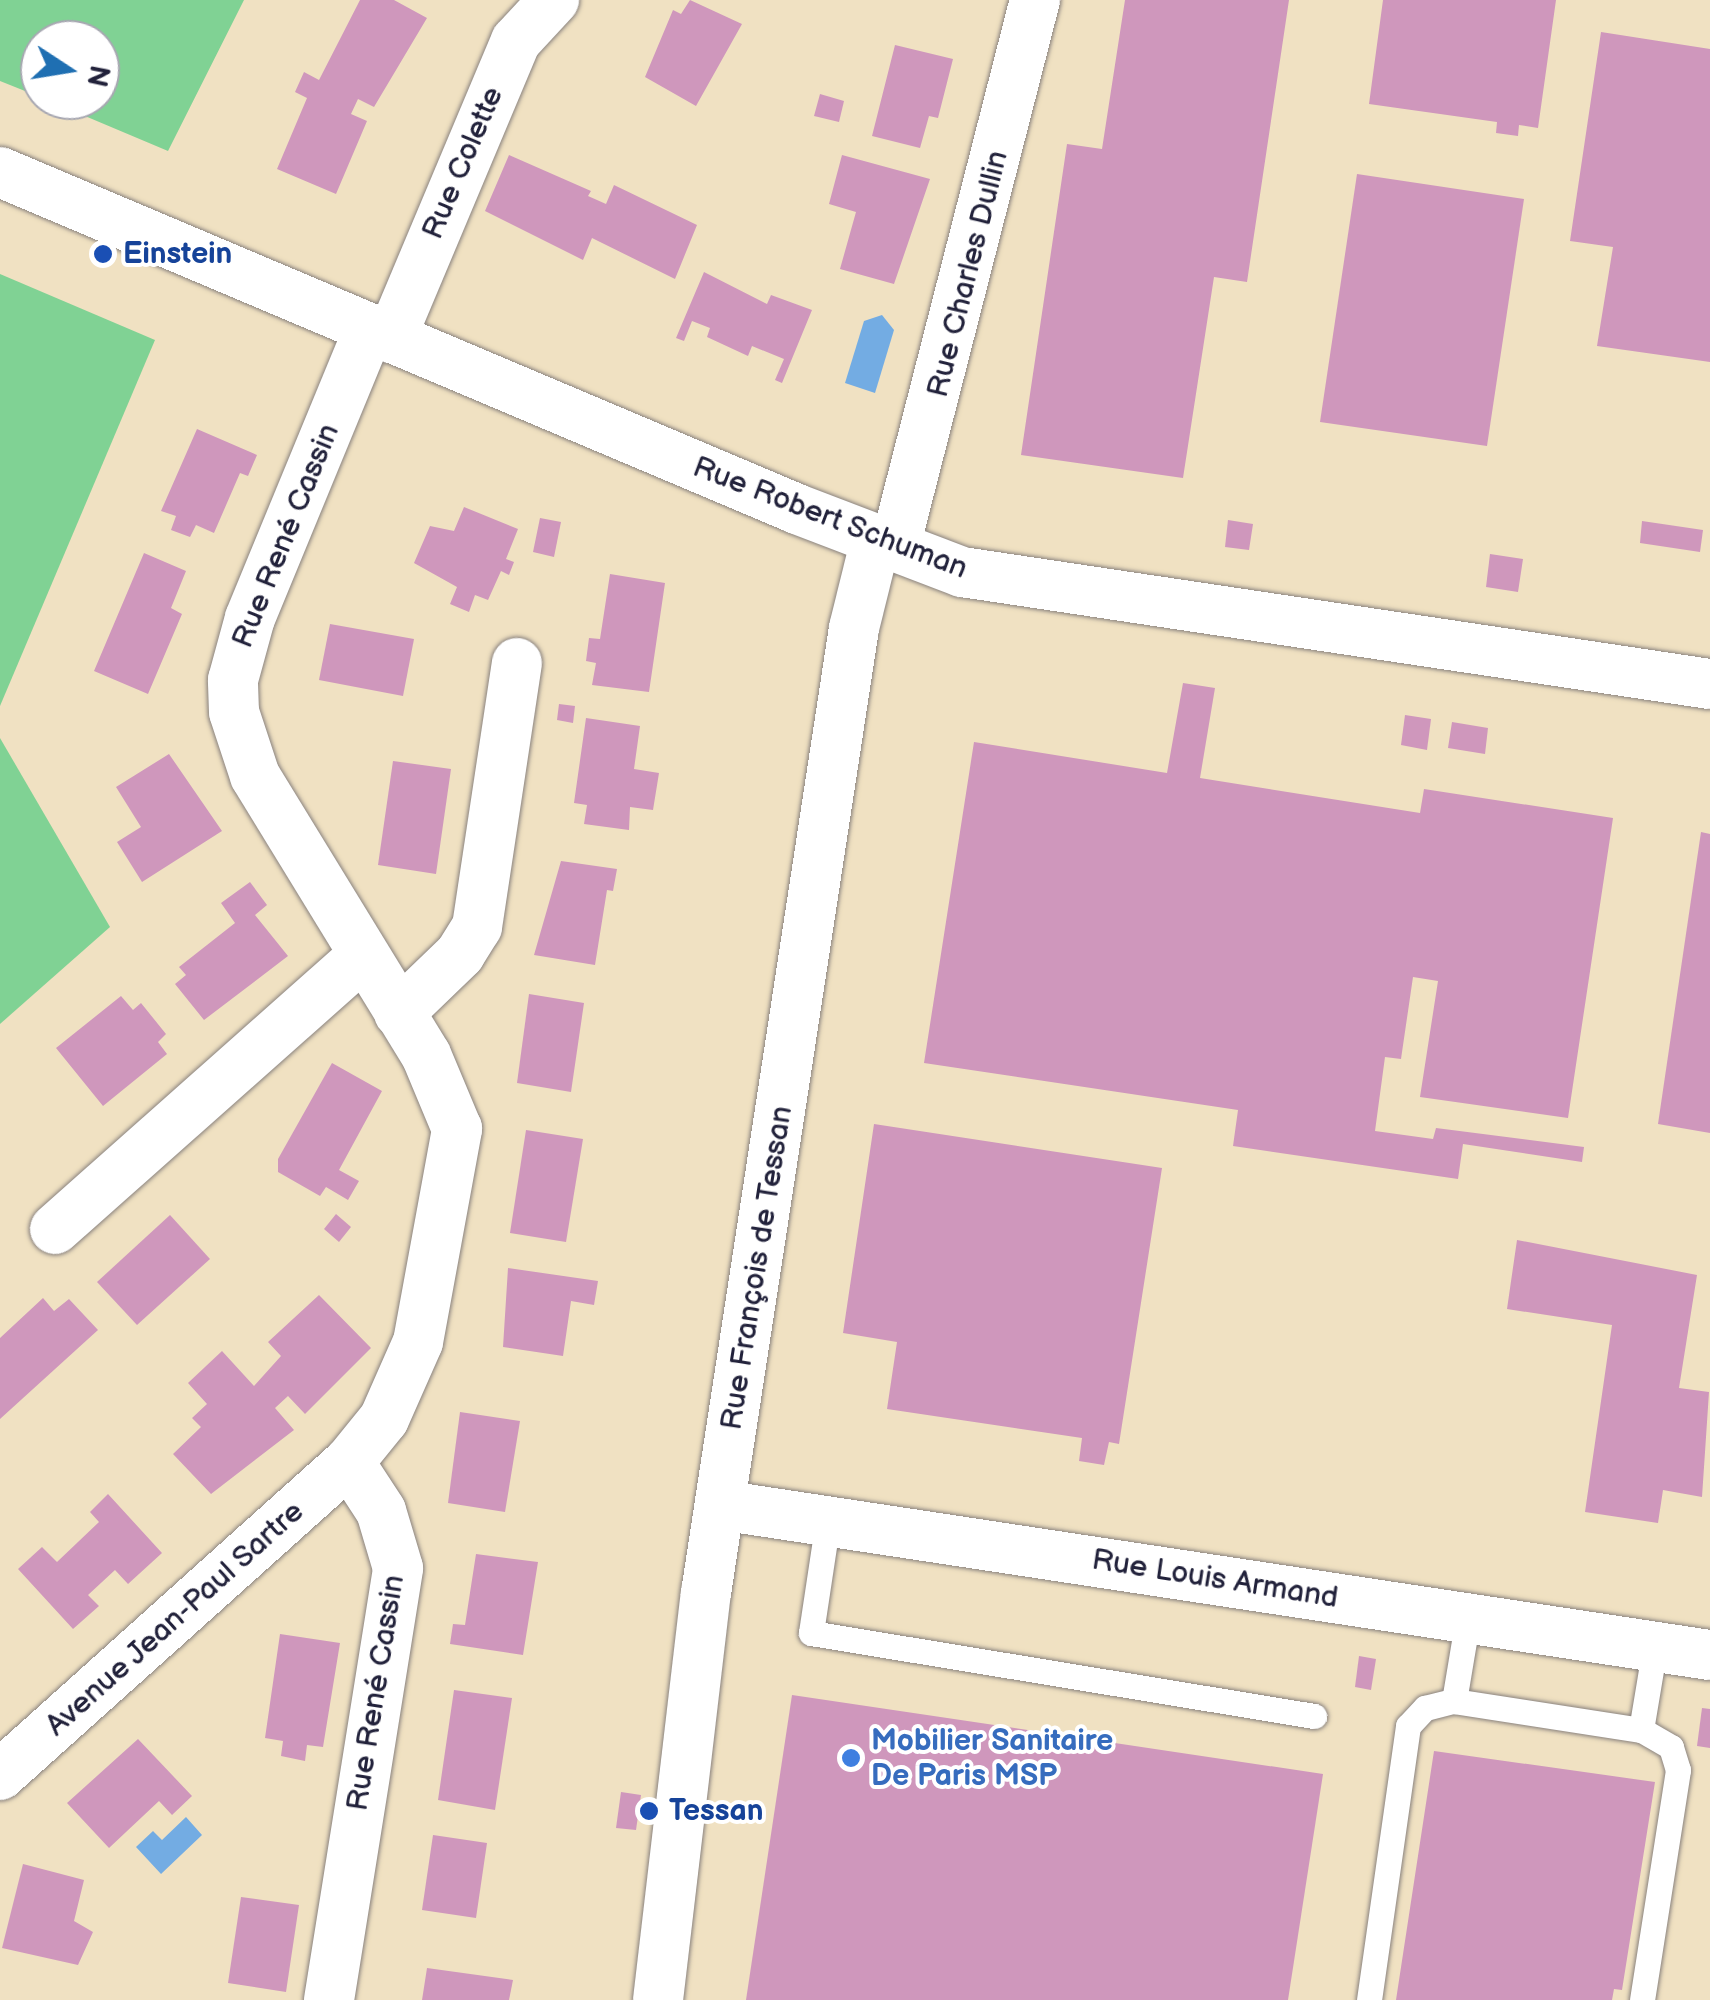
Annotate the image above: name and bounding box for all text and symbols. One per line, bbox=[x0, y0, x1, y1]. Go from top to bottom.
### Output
north arrow bbox=[20, 20, 120, 120]
text: N bbox=[80, 62, 116, 90]
street label: Rue Colette bbox=[415, 81, 511, 245]
street label: Rue Charles Dullin bbox=[920, 147, 1016, 401]
place label: Einstein bbox=[123, 236, 232, 272]
marker: Einstein bbox=[92, 243, 114, 265]
street label: Rue René Cassin bbox=[225, 419, 347, 653]
street label: Rue Robert Schuman bbox=[688, 449, 972, 587]
street label: Rue François de Tessan bbox=[714, 1103, 800, 1433]
street label: Avenue Jean-Paul Sartre bbox=[38, 1493, 312, 1745]
street label: Rue Louis Armand bbox=[1089, 1542, 1341, 1616]
street label: Rue René Cassin bbox=[340, 1573, 412, 1813]
place label: Mobilier Sanitaire De Paris MSP bbox=[871, 1723, 1113, 1794]
marker: Mobilier Sanitaire De Paris MSP bbox=[840, 1747, 862, 1769]
place label: Tessan bbox=[669, 1793, 763, 1829]
marker: Tessan bbox=[638, 1800, 660, 1822]

